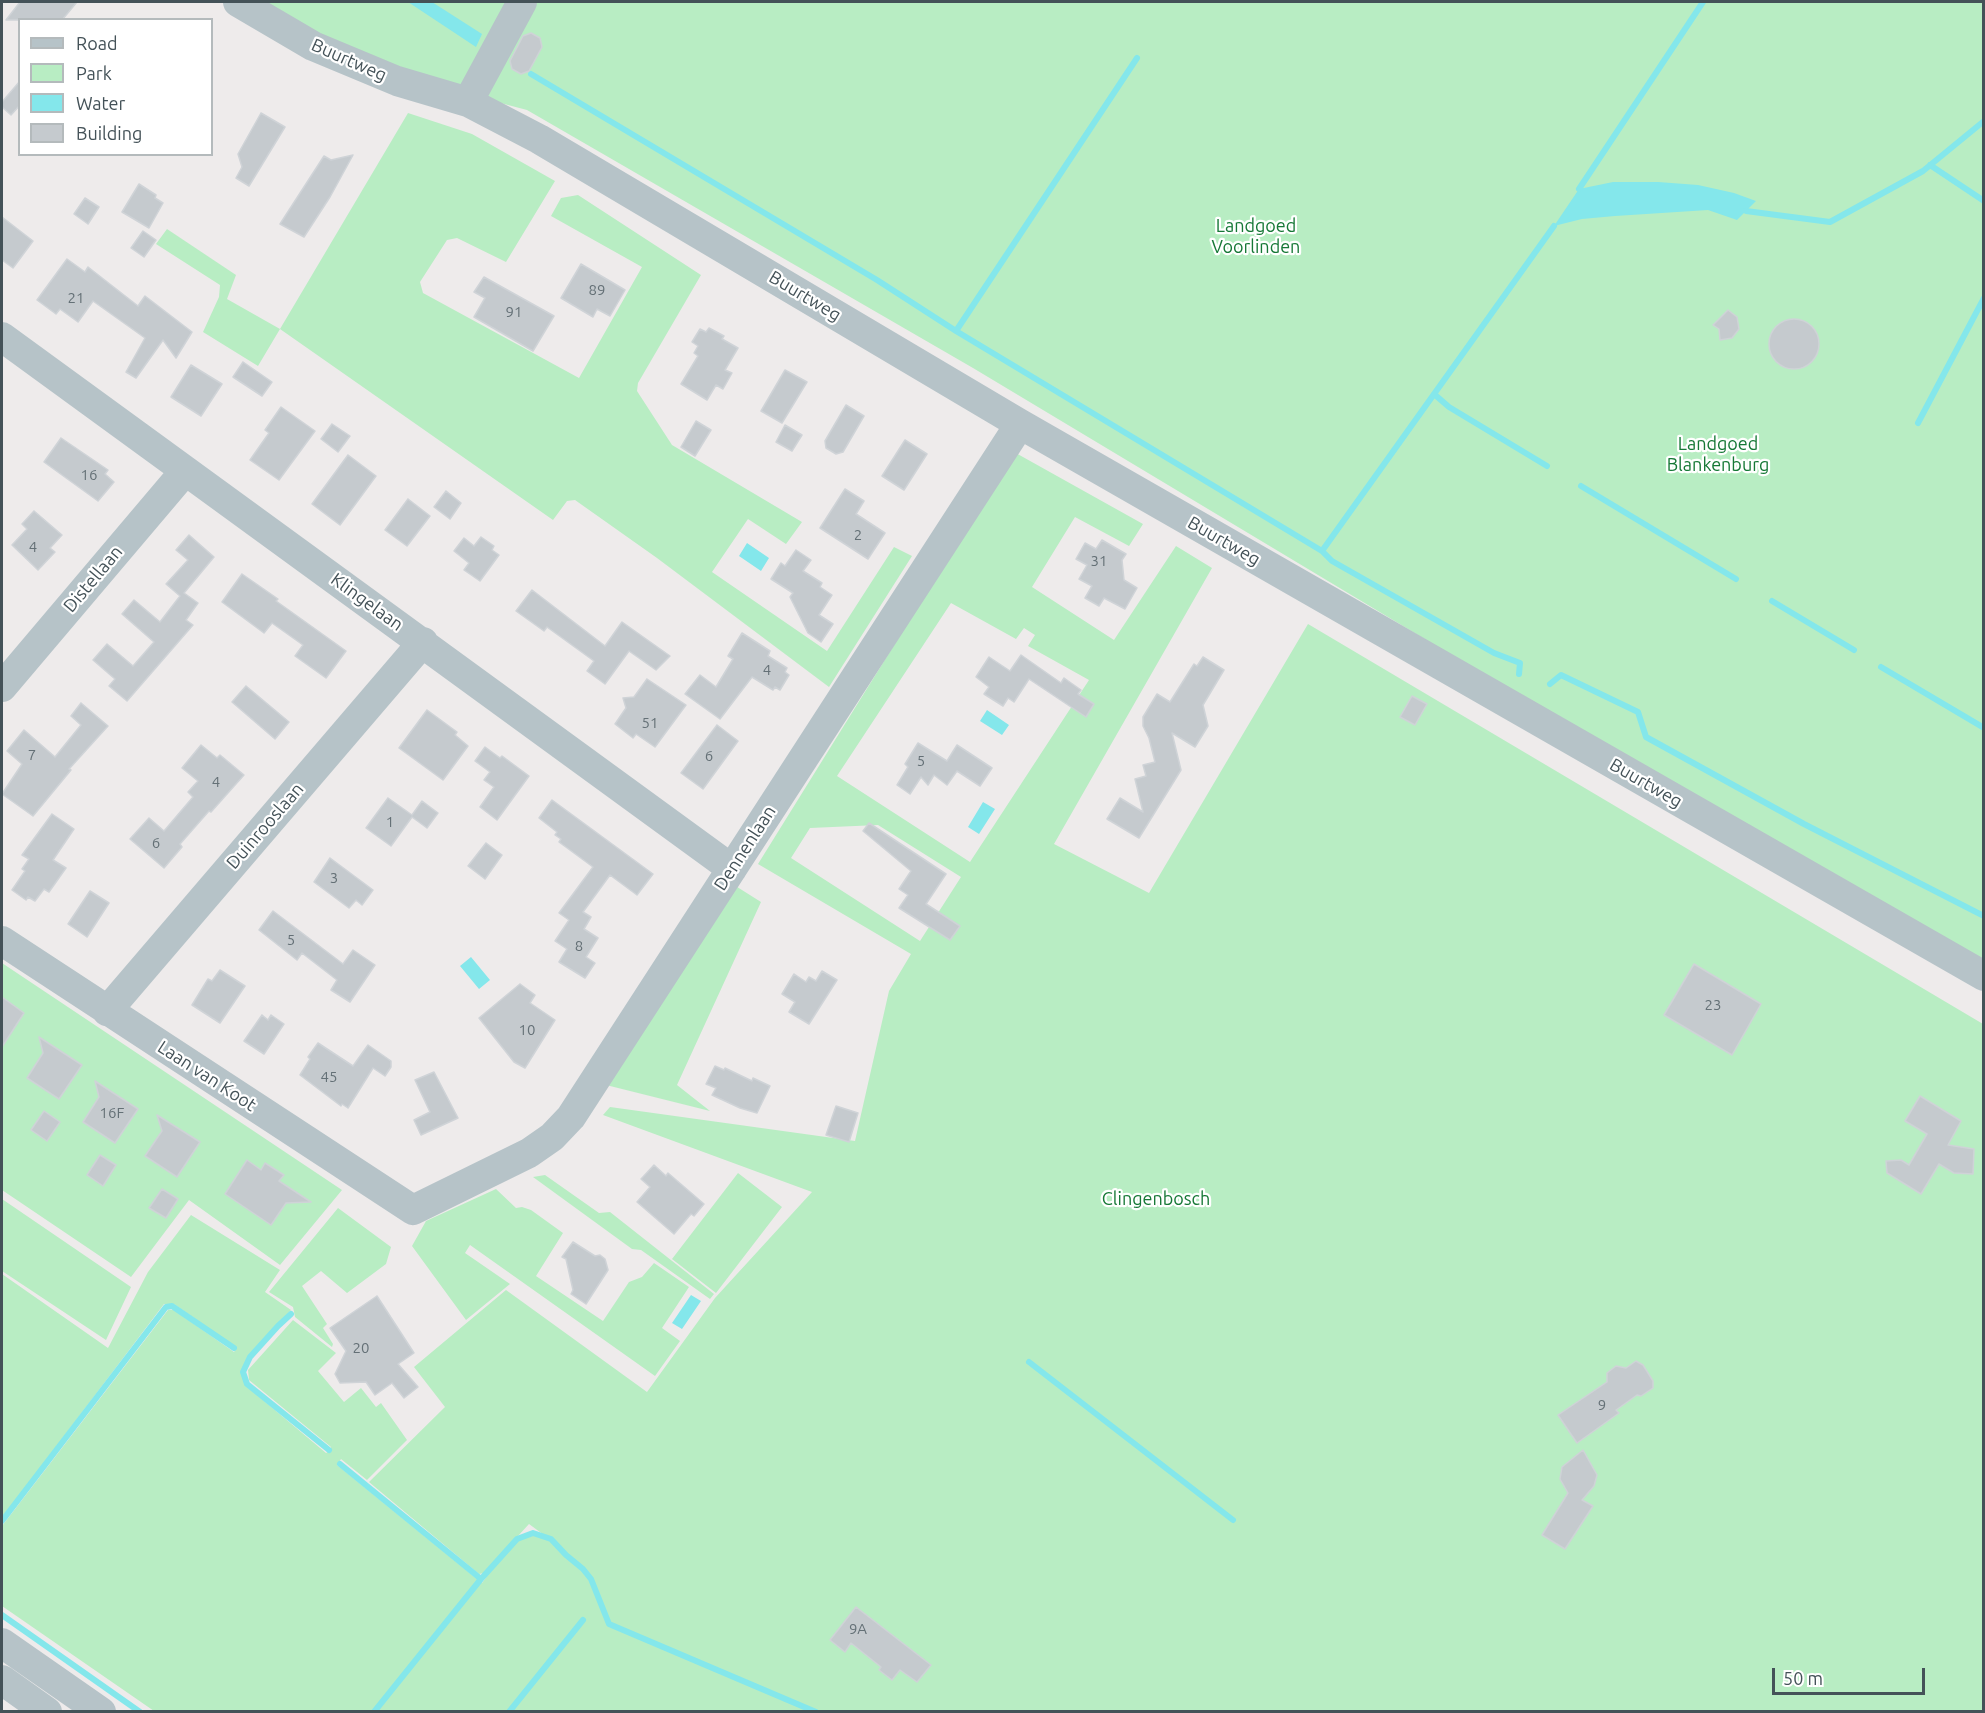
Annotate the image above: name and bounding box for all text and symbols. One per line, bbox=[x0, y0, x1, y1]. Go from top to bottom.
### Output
legend bbox=[18, 18, 213, 156]
text: Road bbox=[76, 33, 118, 53]
street label: Buurtweg bbox=[308, 34, 390, 86]
text: Park bbox=[76, 63, 112, 83]
text: Water bbox=[76, 93, 125, 113]
text: Building bbox=[76, 123, 142, 143]
park label: Landgoed Voorlinden bbox=[1212, 215, 1300, 258]
street label: Buurtweg bbox=[765, 266, 845, 326]
house number: 89 bbox=[589, 281, 605, 299]
house number: 21 bbox=[68, 289, 84, 307]
house number: 91 bbox=[506, 303, 522, 321]
park label: Landgoed Blankenburg bbox=[1667, 433, 1769, 476]
house number: 16 bbox=[81, 466, 97, 484]
street label: Buurtweg bbox=[1184, 512, 1264, 570]
house number: 2 bbox=[854, 526, 862, 544]
house number: 4 bbox=[29, 538, 37, 556]
street label: Distellaan bbox=[59, 541, 127, 617]
house number: 31 bbox=[1091, 552, 1107, 570]
street label: Klingelaan bbox=[327, 569, 407, 635]
house number: 4 bbox=[763, 661, 771, 679]
house number: 51 bbox=[642, 714, 658, 732]
house number: 7 bbox=[28, 746, 36, 764]
house number: 6 bbox=[705, 747, 713, 765]
house number: 5 bbox=[917, 752, 925, 770]
street label: Buurtweg bbox=[1606, 754, 1686, 812]
house number: 4 bbox=[212, 773, 220, 791]
street label: Duinrooslaan bbox=[222, 779, 308, 873]
street label: Dennenlaan bbox=[710, 801, 780, 895]
house number: 1 bbox=[386, 813, 394, 831]
house number: 6 bbox=[152, 834, 160, 852]
house number: 3 bbox=[330, 869, 338, 887]
house number: 5 bbox=[287, 931, 295, 949]
house number: 8 bbox=[575, 937, 583, 955]
house number: 23 bbox=[1705, 996, 1721, 1014]
house number: 10 bbox=[519, 1021, 535, 1039]
street label: Laan van Koot bbox=[154, 1036, 260, 1116]
house number: 45 bbox=[321, 1068, 337, 1086]
house number: 16F bbox=[100, 1104, 124, 1122]
park label: Clingenbosch bbox=[1102, 1188, 1210, 1210]
house number: 20 bbox=[353, 1339, 369, 1357]
house number: 9 bbox=[1598, 1396, 1606, 1414]
house number: 9A bbox=[849, 1620, 867, 1638]
scale bar bbox=[1775, 1656, 1928, 1694]
text: 50 m bbox=[1783, 1668, 1823, 1688]

